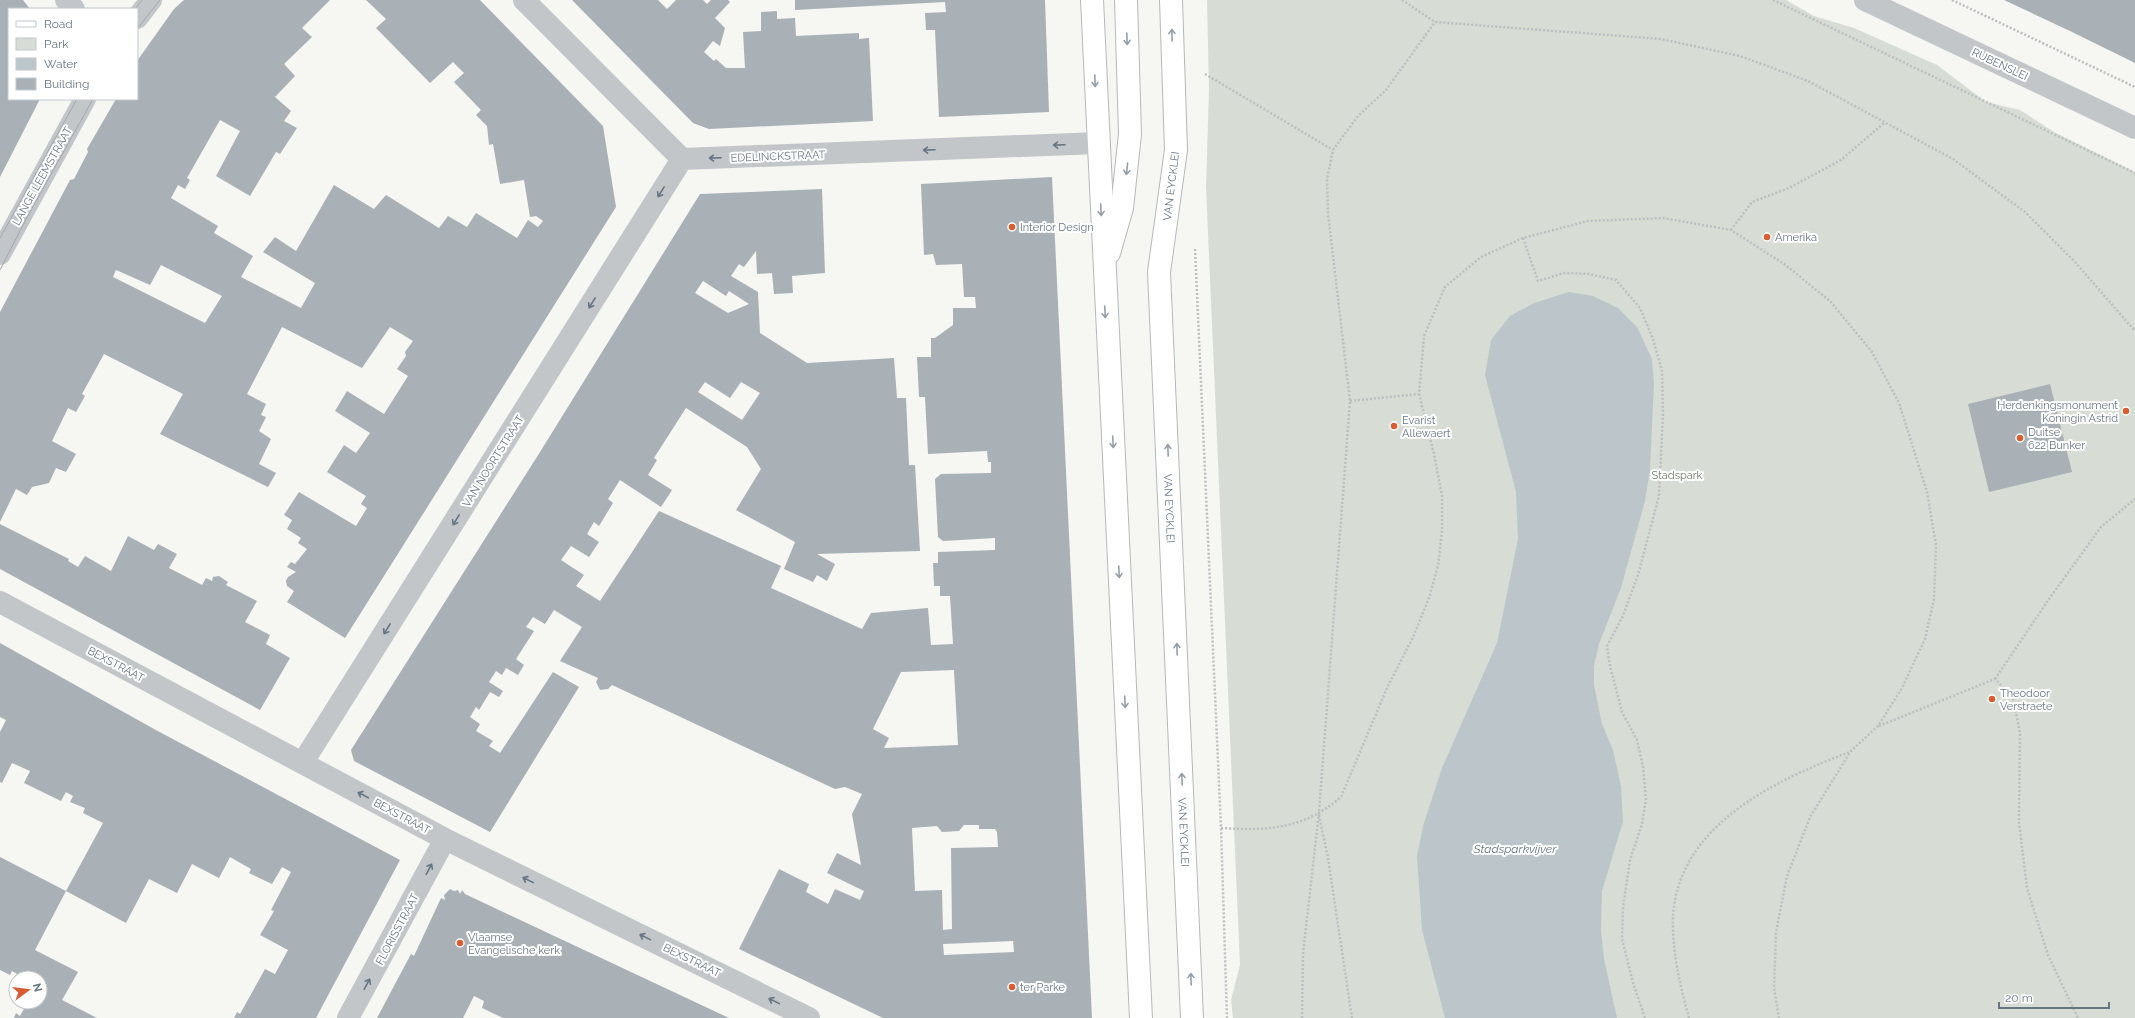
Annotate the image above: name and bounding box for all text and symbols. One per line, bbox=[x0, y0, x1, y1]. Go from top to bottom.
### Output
legend bbox=[8, 8, 138, 100]
text: Road bbox=[44, 17, 73, 31]
one-way arrow bbox=[1168, 29, 1176, 42]
one-way arrow bbox=[1124, 32, 1131, 45]
text: Park bbox=[44, 37, 69, 51]
street label: RUBENSLEI bbox=[1970, 46, 2030, 83]
text: Water bbox=[44, 57, 78, 71]
one-way arrow bbox=[1091, 74, 1099, 87]
text: Building bbox=[44, 77, 90, 91]
street label: LANGE LEEMSTRAAT bbox=[10, 125, 75, 228]
one-way arrow bbox=[1053, 142, 1066, 149]
one-way arrow bbox=[923, 146, 936, 154]
street label: EDELINCKSTRAAT bbox=[730, 148, 826, 165]
street label: VAN EYCKLEI bbox=[1161, 151, 1182, 221]
one-way arrow bbox=[709, 154, 722, 162]
one-way arrow bbox=[1124, 162, 1131, 175]
one-way arrow bbox=[657, 186, 665, 197]
one-way arrow bbox=[1097, 203, 1105, 216]
place label: Interior Design bbox=[1020, 221, 1094, 234]
marker: Interior Design bbox=[1007, 222, 1017, 232]
place label: Amerika bbox=[1775, 231, 1817, 244]
marker: Amerika bbox=[1762, 232, 1772, 242]
one-way arrow bbox=[588, 297, 596, 309]
one-way arrow bbox=[1102, 305, 1109, 318]
place label: Herdenkingsmonument Koningin Astrid bbox=[1997, 399, 2118, 425]
marker: Herdenkingsmonument Koningin Astrid bbox=[2121, 406, 2131, 416]
street label: VAN NOORTSTRAAT bbox=[460, 413, 527, 510]
place label: Evarist Allewaert bbox=[1402, 414, 1451, 440]
marker: Evarist Allewaert bbox=[1389, 421, 1399, 431]
place label: Duitse 622 Bunker bbox=[2028, 426, 2085, 452]
marker: Duitse 622 Bunker bbox=[2015, 433, 2025, 443]
one-way arrow bbox=[1109, 435, 1116, 448]
one-way arrow bbox=[1164, 444, 1172, 457]
park label: Stadspark bbox=[1652, 469, 1703, 482]
street label: VAN EYCKLEI bbox=[1161, 474, 1177, 543]
one-way arrow bbox=[452, 514, 460, 526]
one-way arrow bbox=[1115, 565, 1123, 578]
one-way arrow bbox=[383, 624, 391, 635]
one-way arrow bbox=[1173, 643, 1180, 656]
street label: BEXSTRAAT bbox=[85, 644, 147, 685]
place label: Theodoor Verstraete bbox=[2000, 687, 2053, 713]
marker: Theodoor Verstraete bbox=[1987, 694, 1997, 704]
one-way arrow bbox=[1122, 695, 1129, 708]
one-way arrow bbox=[1178, 773, 1186, 786]
one-way arrow bbox=[357, 790, 369, 798]
street label: BEXSTRAAT bbox=[371, 796, 433, 837]
street label: VAN EYCKLEI bbox=[1175, 797, 1191, 867]
water label: Stadsparkvijver bbox=[1473, 842, 1557, 856]
one-way arrow bbox=[426, 864, 433, 876]
one-way arrow bbox=[523, 876, 535, 883]
street label: FLORISSTRAAT bbox=[373, 891, 422, 967]
place label: Vlaamse Evangelische kerk bbox=[468, 931, 560, 957]
one-way arrow bbox=[639, 933, 651, 940]
marker: Vlaamse Evangelische kerk bbox=[455, 938, 465, 948]
street label: BEXSTRAAT bbox=[661, 941, 723, 980]
north arrow bbox=[8, 970, 48, 1010]
one-way arrow bbox=[1187, 973, 1194, 986]
one-way arrow bbox=[364, 978, 371, 990]
place label: ter Parke bbox=[1020, 981, 1066, 994]
text: N bbox=[30, 982, 45, 993]
marker: ter Parke bbox=[1007, 982, 1017, 992]
scale bar bbox=[1999, 984, 2109, 1010]
text: 20 m bbox=[2005, 991, 2033, 1005]
one-way arrow bbox=[769, 997, 781, 1004]

